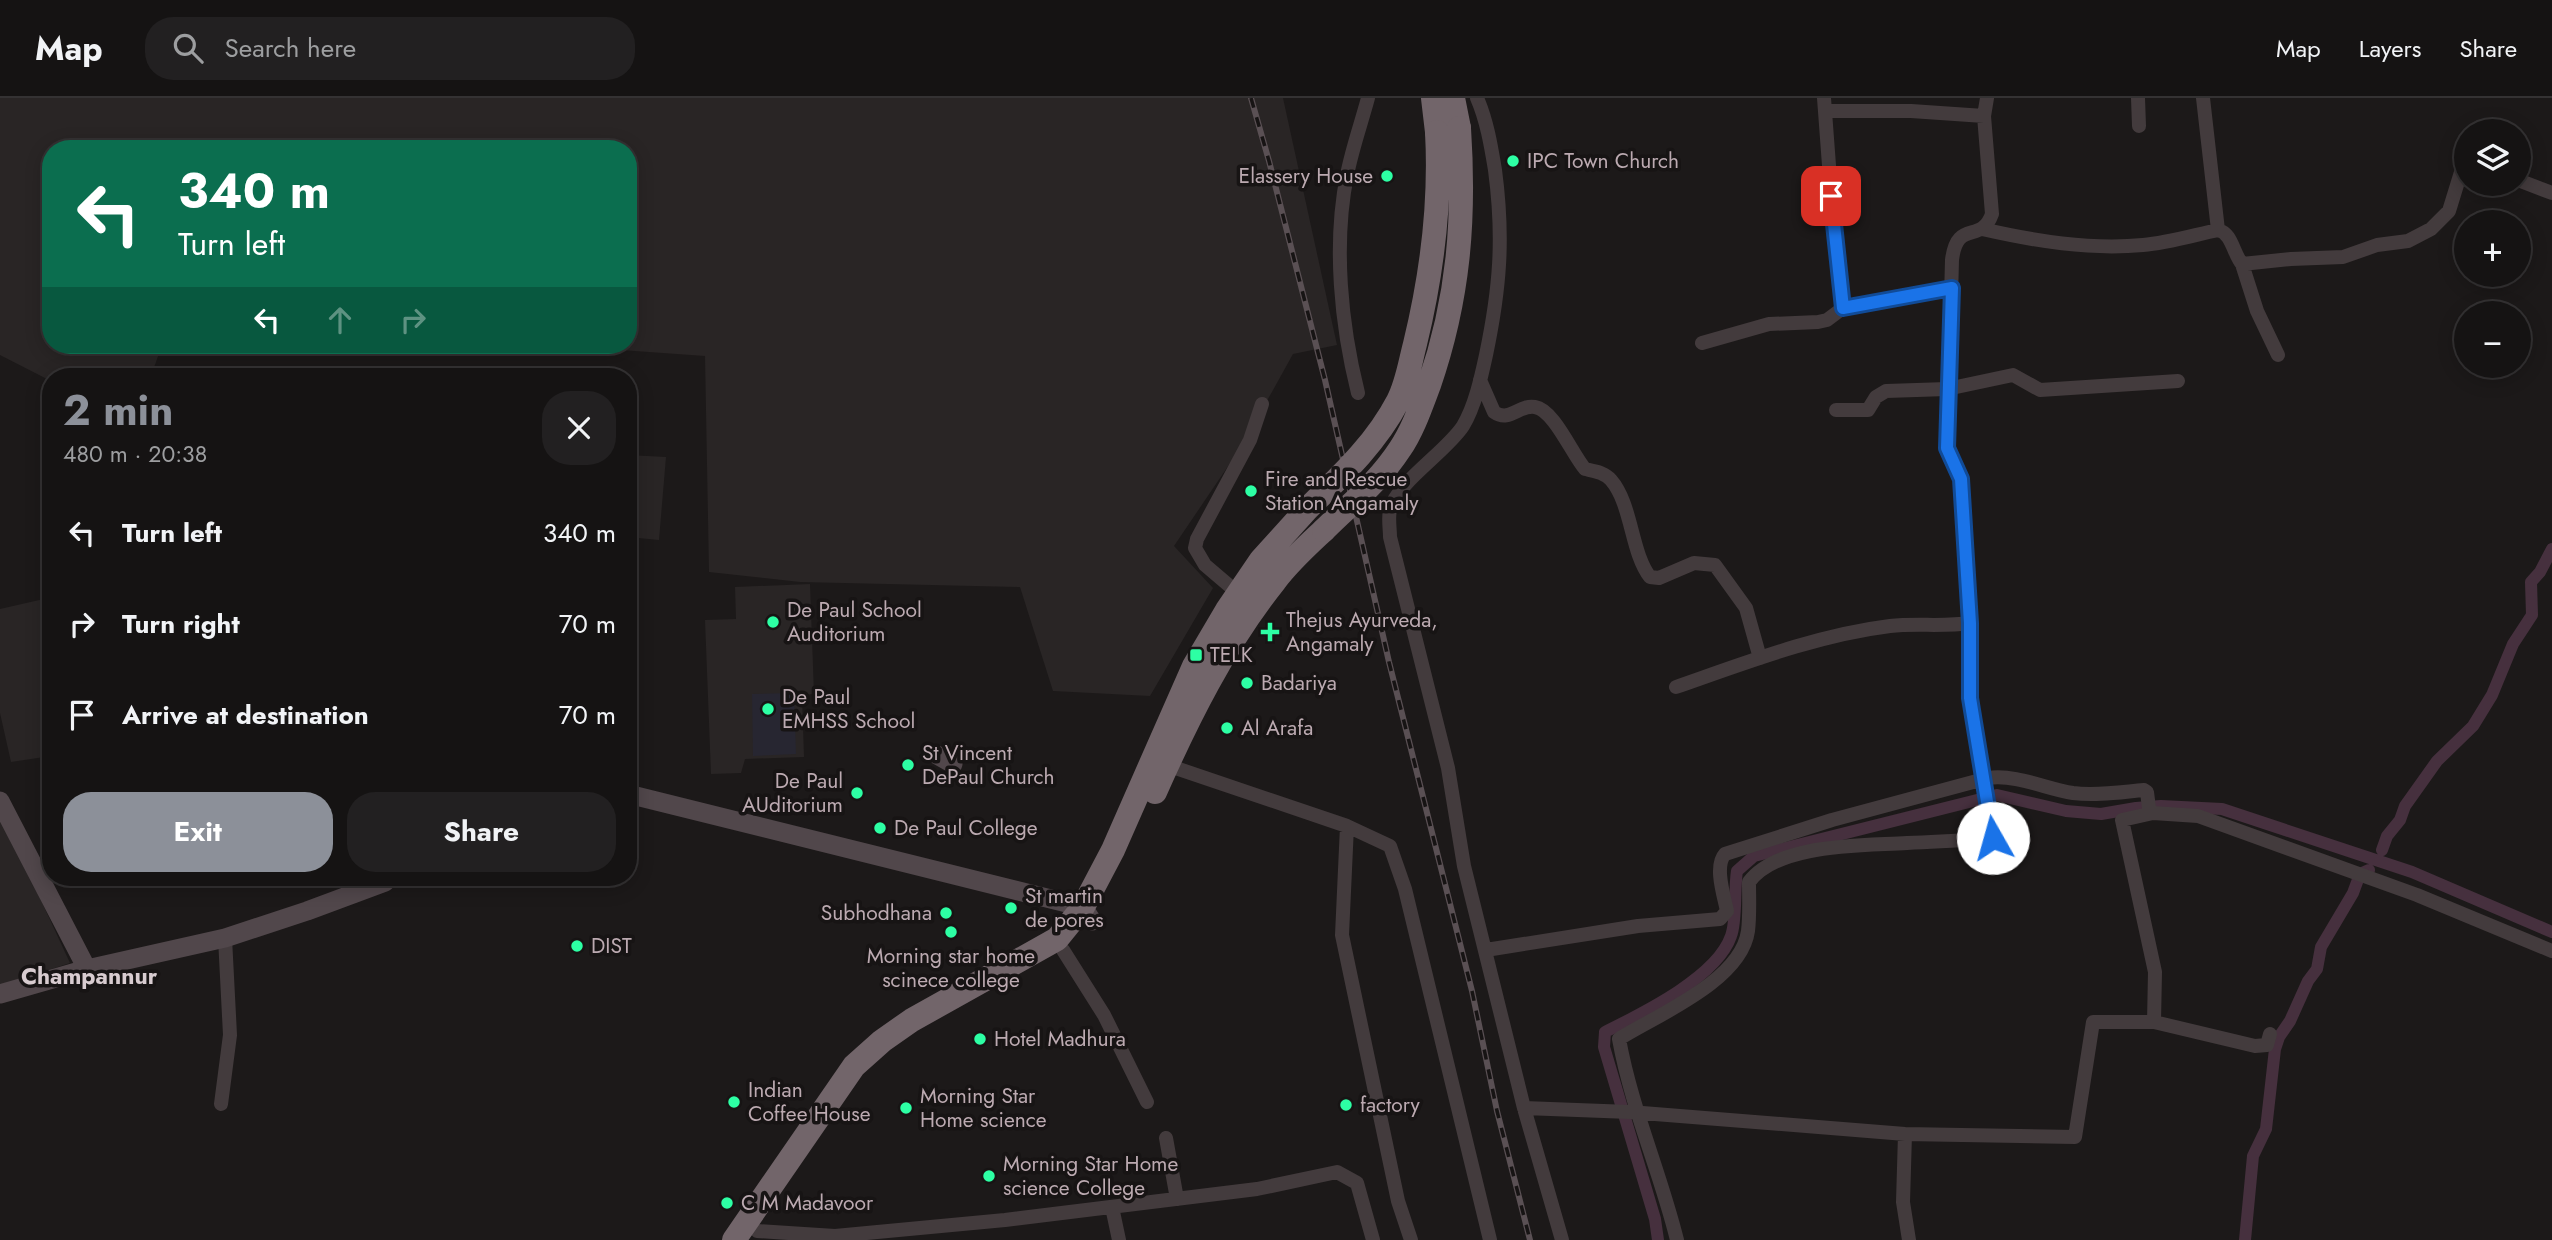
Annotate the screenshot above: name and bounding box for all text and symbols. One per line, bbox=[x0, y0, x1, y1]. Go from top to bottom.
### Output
search box bbox=[145, 17, 635, 80]
text: Map bbox=[35, 25, 103, 72]
icon: search bbox=[169, 29, 207, 67]
text: Search here bbox=[225, 29, 356, 67]
text: Map bbox=[2276, 31, 2321, 66]
text: Layers bbox=[2359, 31, 2421, 66]
text: Share bbox=[2459, 31, 2517, 66]
map controls bbox=[2454, 119, 2531, 378]
button: layers bbox=[2454, 119, 2531, 196]
place label: IPC Town Church bbox=[1527, 146, 1679, 176]
marker: IPC Town Church bbox=[1505, 153, 1521, 169]
text: 340 m bbox=[178, 156, 330, 226]
place label: Elassery House bbox=[1239, 161, 1373, 191]
pin bbox=[1801, 166, 1861, 226]
icon: left bbox=[63, 168, 154, 259]
marker: Elassery House bbox=[1379, 168, 1395, 184]
icon: arrive bbox=[1812, 177, 1850, 215]
button: + bbox=[2454, 210, 2531, 287]
text: Turn left bbox=[178, 221, 285, 267]
icon: left bbox=[248, 301, 286, 339]
icon: ahead bbox=[321, 301, 359, 339]
icon: right bbox=[394, 301, 432, 339]
button: − bbox=[2454, 301, 2531, 378]
text: 2 min bbox=[63, 380, 173, 441]
button: close bbox=[542, 391, 616, 465]
text: 480 m · 20:38 bbox=[63, 437, 207, 471]
place label: Fire and Rescue Station Angamaly bbox=[1265, 464, 1419, 518]
marker: Fire and Rescue Station Angamaly bbox=[1243, 483, 1259, 499]
icon: left bbox=[63, 514, 101, 552]
text: Turn left bbox=[122, 514, 222, 552]
text: 340 m bbox=[543, 514, 616, 552]
place label: De Paul School Auditorium bbox=[787, 595, 922, 649]
icon: right bbox=[63, 605, 101, 643]
text: Turn right bbox=[122, 605, 240, 643]
text: 70 m bbox=[559, 605, 616, 643]
place label: Thejus Ayurveda, Angamaly bbox=[1286, 605, 1438, 659]
marker: De Paul School Auditorium bbox=[765, 614, 781, 630]
marker: Thejus Ayurveda, Angamaly bbox=[1260, 622, 1280, 642]
place label: TELK bbox=[1210, 640, 1253, 670]
marker: TELK bbox=[1188, 647, 1204, 663]
place label: Badariya bbox=[1261, 668, 1337, 698]
marker: Badariya bbox=[1239, 675, 1255, 691]
place label: De Paul EMHSS School bbox=[782, 682, 915, 736]
icon: arrive bbox=[63, 696, 101, 734]
text: Arrive at destination bbox=[122, 696, 369, 734]
text: 70 m bbox=[559, 696, 616, 734]
marker: De Paul EMHSS School bbox=[760, 701, 776, 717]
place label: Al Arafa bbox=[1241, 713, 1313, 743]
marker: Al Arafa bbox=[1219, 720, 1235, 736]
place label: St Vincent DePaul Church bbox=[922, 738, 1055, 792]
marker: St Vincent DePaul Church bbox=[900, 757, 916, 773]
place label: De Paul AUditorium bbox=[742, 766, 843, 820]
marker: De Paul AUditorium bbox=[849, 785, 865, 801]
button: Exit bbox=[63, 792, 333, 872]
button: Share bbox=[347, 792, 616, 872]
position arrow bbox=[1956, 801, 2030, 875]
place label: De Paul College bbox=[894, 813, 1038, 843]
marker: De Paul College bbox=[872, 820, 888, 836]
place label: St martin de pores bbox=[1025, 881, 1104, 935]
place label: Subhodhana bbox=[821, 898, 932, 928]
marker: St martin de pores bbox=[1003, 900, 1019, 916]
marker: Subhodhana bbox=[938, 905, 954, 921]
marker: Morning star home scinece college bbox=[943, 924, 959, 940]
place label: DIST bbox=[591, 931, 632, 961]
marker: DIST bbox=[569, 938, 585, 954]
place label: Morning star home scinece college bbox=[867, 941, 1035, 995]
district label: Champannur bbox=[21, 959, 158, 993]
place label: Hotel Madhura bbox=[994, 1024, 1126, 1054]
marker: Hotel Madhura bbox=[972, 1031, 988, 1047]
place label: Indian Coffee House bbox=[748, 1075, 871, 1129]
place label: Morning Star Home science bbox=[920, 1081, 1047, 1135]
place label: factory bbox=[1360, 1090, 1420, 1120]
marker: Indian Coffee House bbox=[726, 1094, 742, 1110]
marker: factory bbox=[1338, 1097, 1354, 1113]
marker: Morning Star Home science bbox=[898, 1100, 914, 1116]
place label: Morning Star Home science College bbox=[1003, 1149, 1178, 1203]
marker: Morning Star Home science College bbox=[981, 1168, 997, 1184]
place label: C M Madavoor bbox=[741, 1188, 874, 1218]
marker: C M Madavoor bbox=[719, 1195, 735, 1211]

